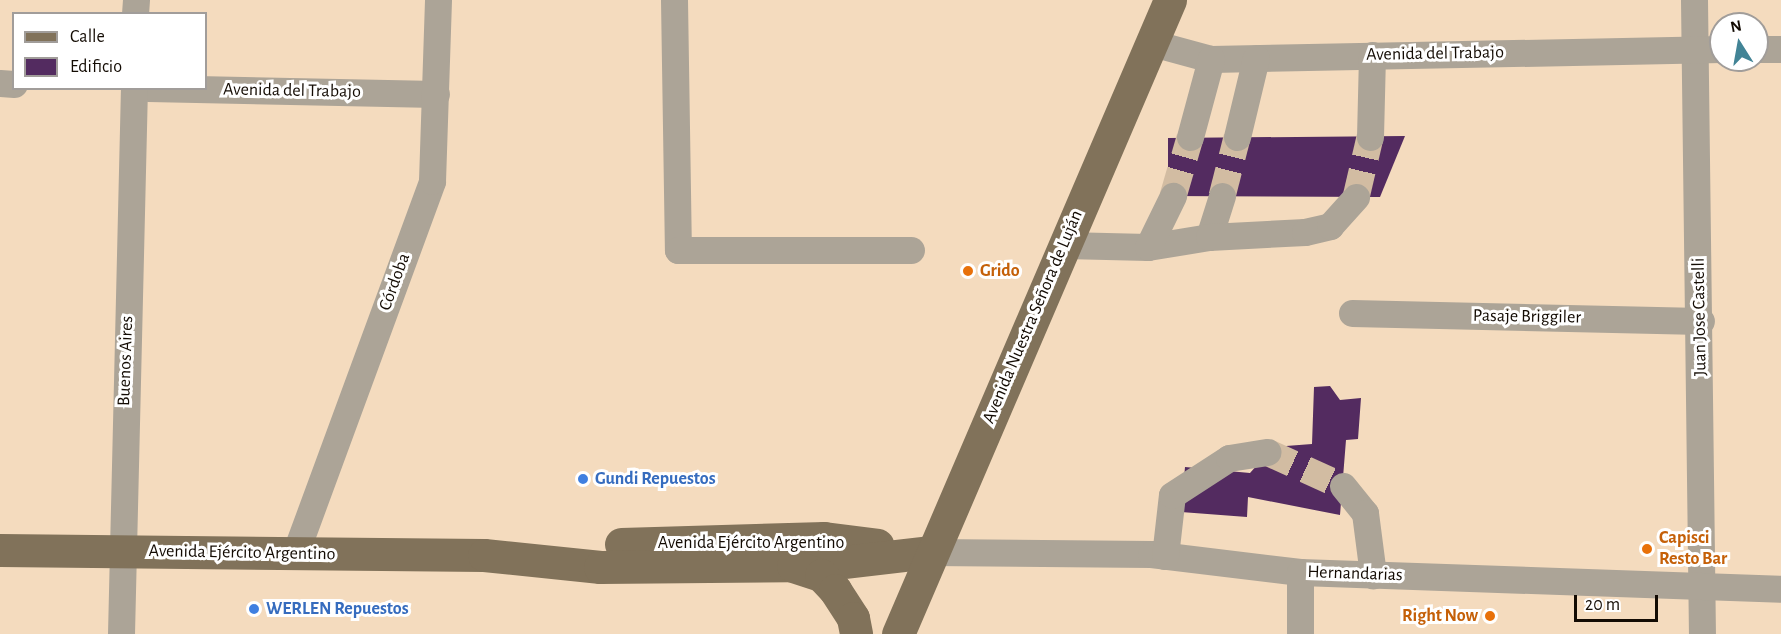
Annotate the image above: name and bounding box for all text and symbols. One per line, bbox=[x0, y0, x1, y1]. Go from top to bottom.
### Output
legend bbox=[12, 12, 207, 90]
north arrow bbox=[1709, 12, 1769, 72]
text: N bbox=[1729, 17, 1743, 35]
text: Calle bbox=[70, 28, 105, 46]
street label: Avenida del Trabajo bbox=[1366, 42, 1504, 66]
text: Edificio bbox=[70, 58, 122, 76]
street label: Avenida del Trabajo bbox=[223, 79, 361, 103]
street label: Avenida Nuestra Señora de Luján bbox=[978, 207, 1088, 427]
street label: Córdoba bbox=[375, 250, 415, 314]
street label: Juan Jose Castelli bbox=[1688, 258, 1712, 376]
place label: Grido bbox=[980, 260, 1020, 282]
marker: Grido bbox=[961, 264, 975, 278]
street label: Pasaje Briggiler bbox=[1473, 305, 1581, 329]
street label: Buenos Aires bbox=[114, 315, 138, 407]
place label: Gundi Repuestos bbox=[595, 468, 716, 490]
marker: Gundi Repuestos bbox=[576, 472, 590, 486]
place label: Capisci Resto Bar bbox=[1659, 528, 1727, 570]
street label: Avenida Ejército Argentino bbox=[658, 532, 844, 554]
street label: Avenida Ejército Argentino bbox=[148, 541, 336, 565]
marker: Capisci Resto Bar bbox=[1640, 542, 1654, 556]
street label: Hernandarias bbox=[1307, 562, 1403, 586]
scale bar bbox=[1577, 583, 1661, 621]
text: 20 m bbox=[1585, 596, 1620, 614]
place label: WERLEN Repuestos bbox=[266, 598, 409, 620]
marker: WERLEN Repuestos bbox=[247, 602, 261, 616]
place label: Right Now bbox=[1402, 605, 1478, 627]
marker: Right Now bbox=[1483, 609, 1497, 623]

